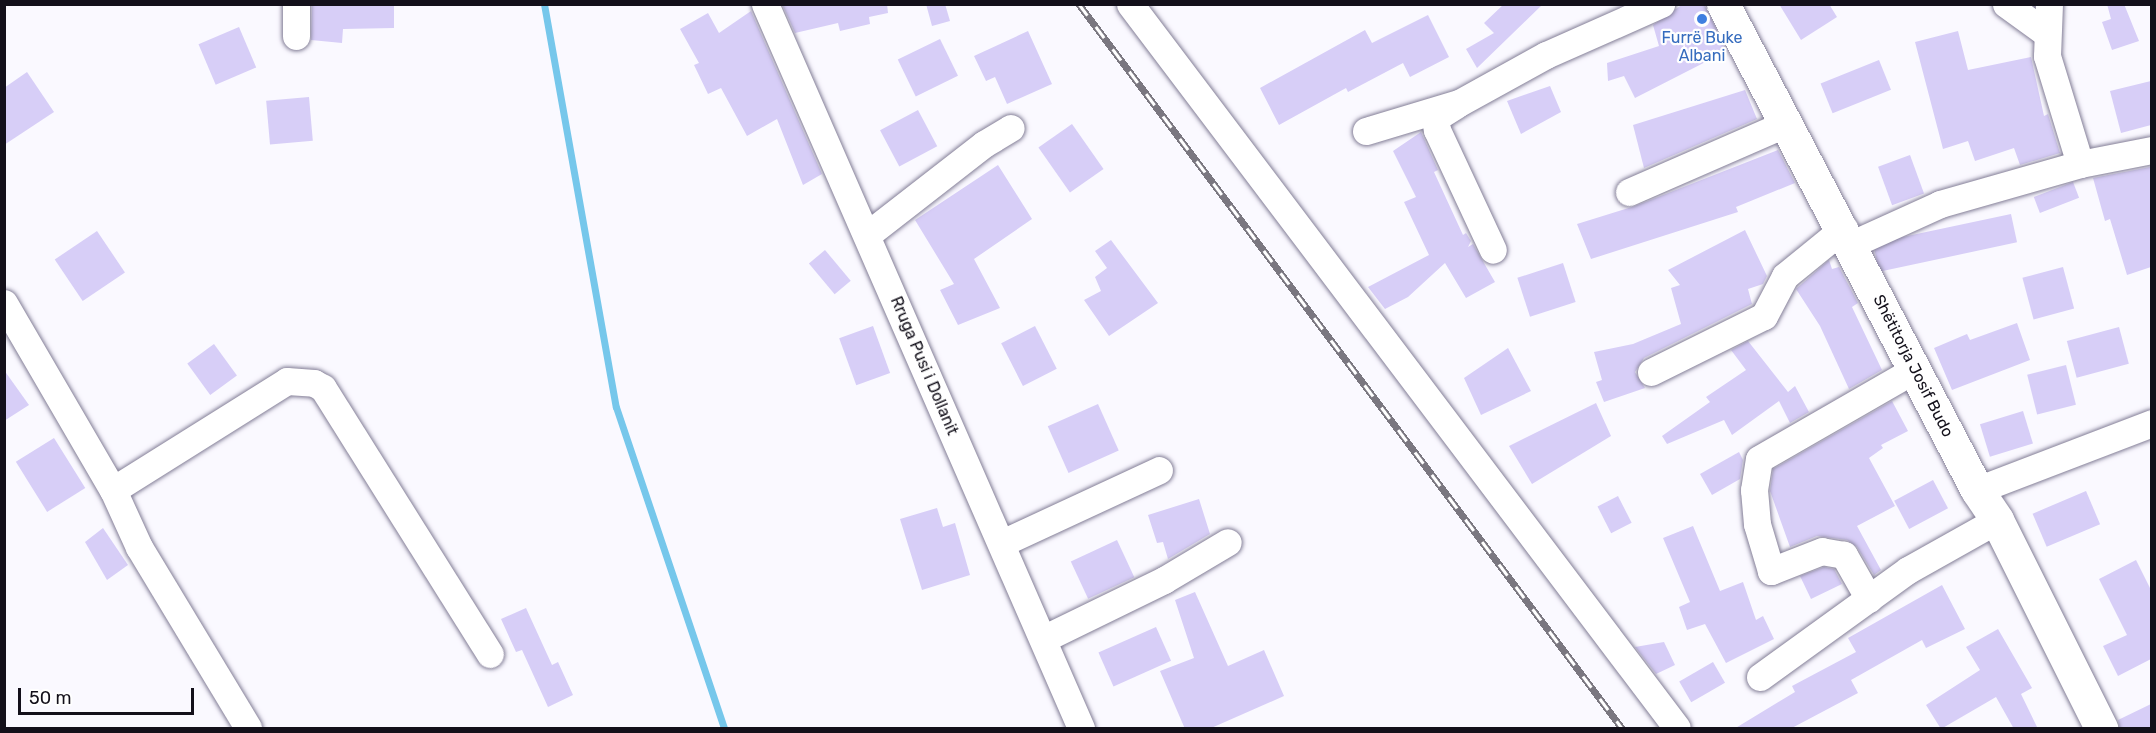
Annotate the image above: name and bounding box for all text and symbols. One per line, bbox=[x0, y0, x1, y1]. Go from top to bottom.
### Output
marker: Furrë Buke Albani bbox=[1695, 12, 1709, 26]
place label: Furrë Buke Albani bbox=[1662, 28, 1742, 66]
street label: Shëtitorja Josif Budo bbox=[1869, 291, 1957, 441]
street label: Rruga Pusi i Dollanit bbox=[886, 294, 962, 438]
scale bar bbox=[21, 676, 196, 714]
text: 50 m bbox=[29, 687, 72, 709]

